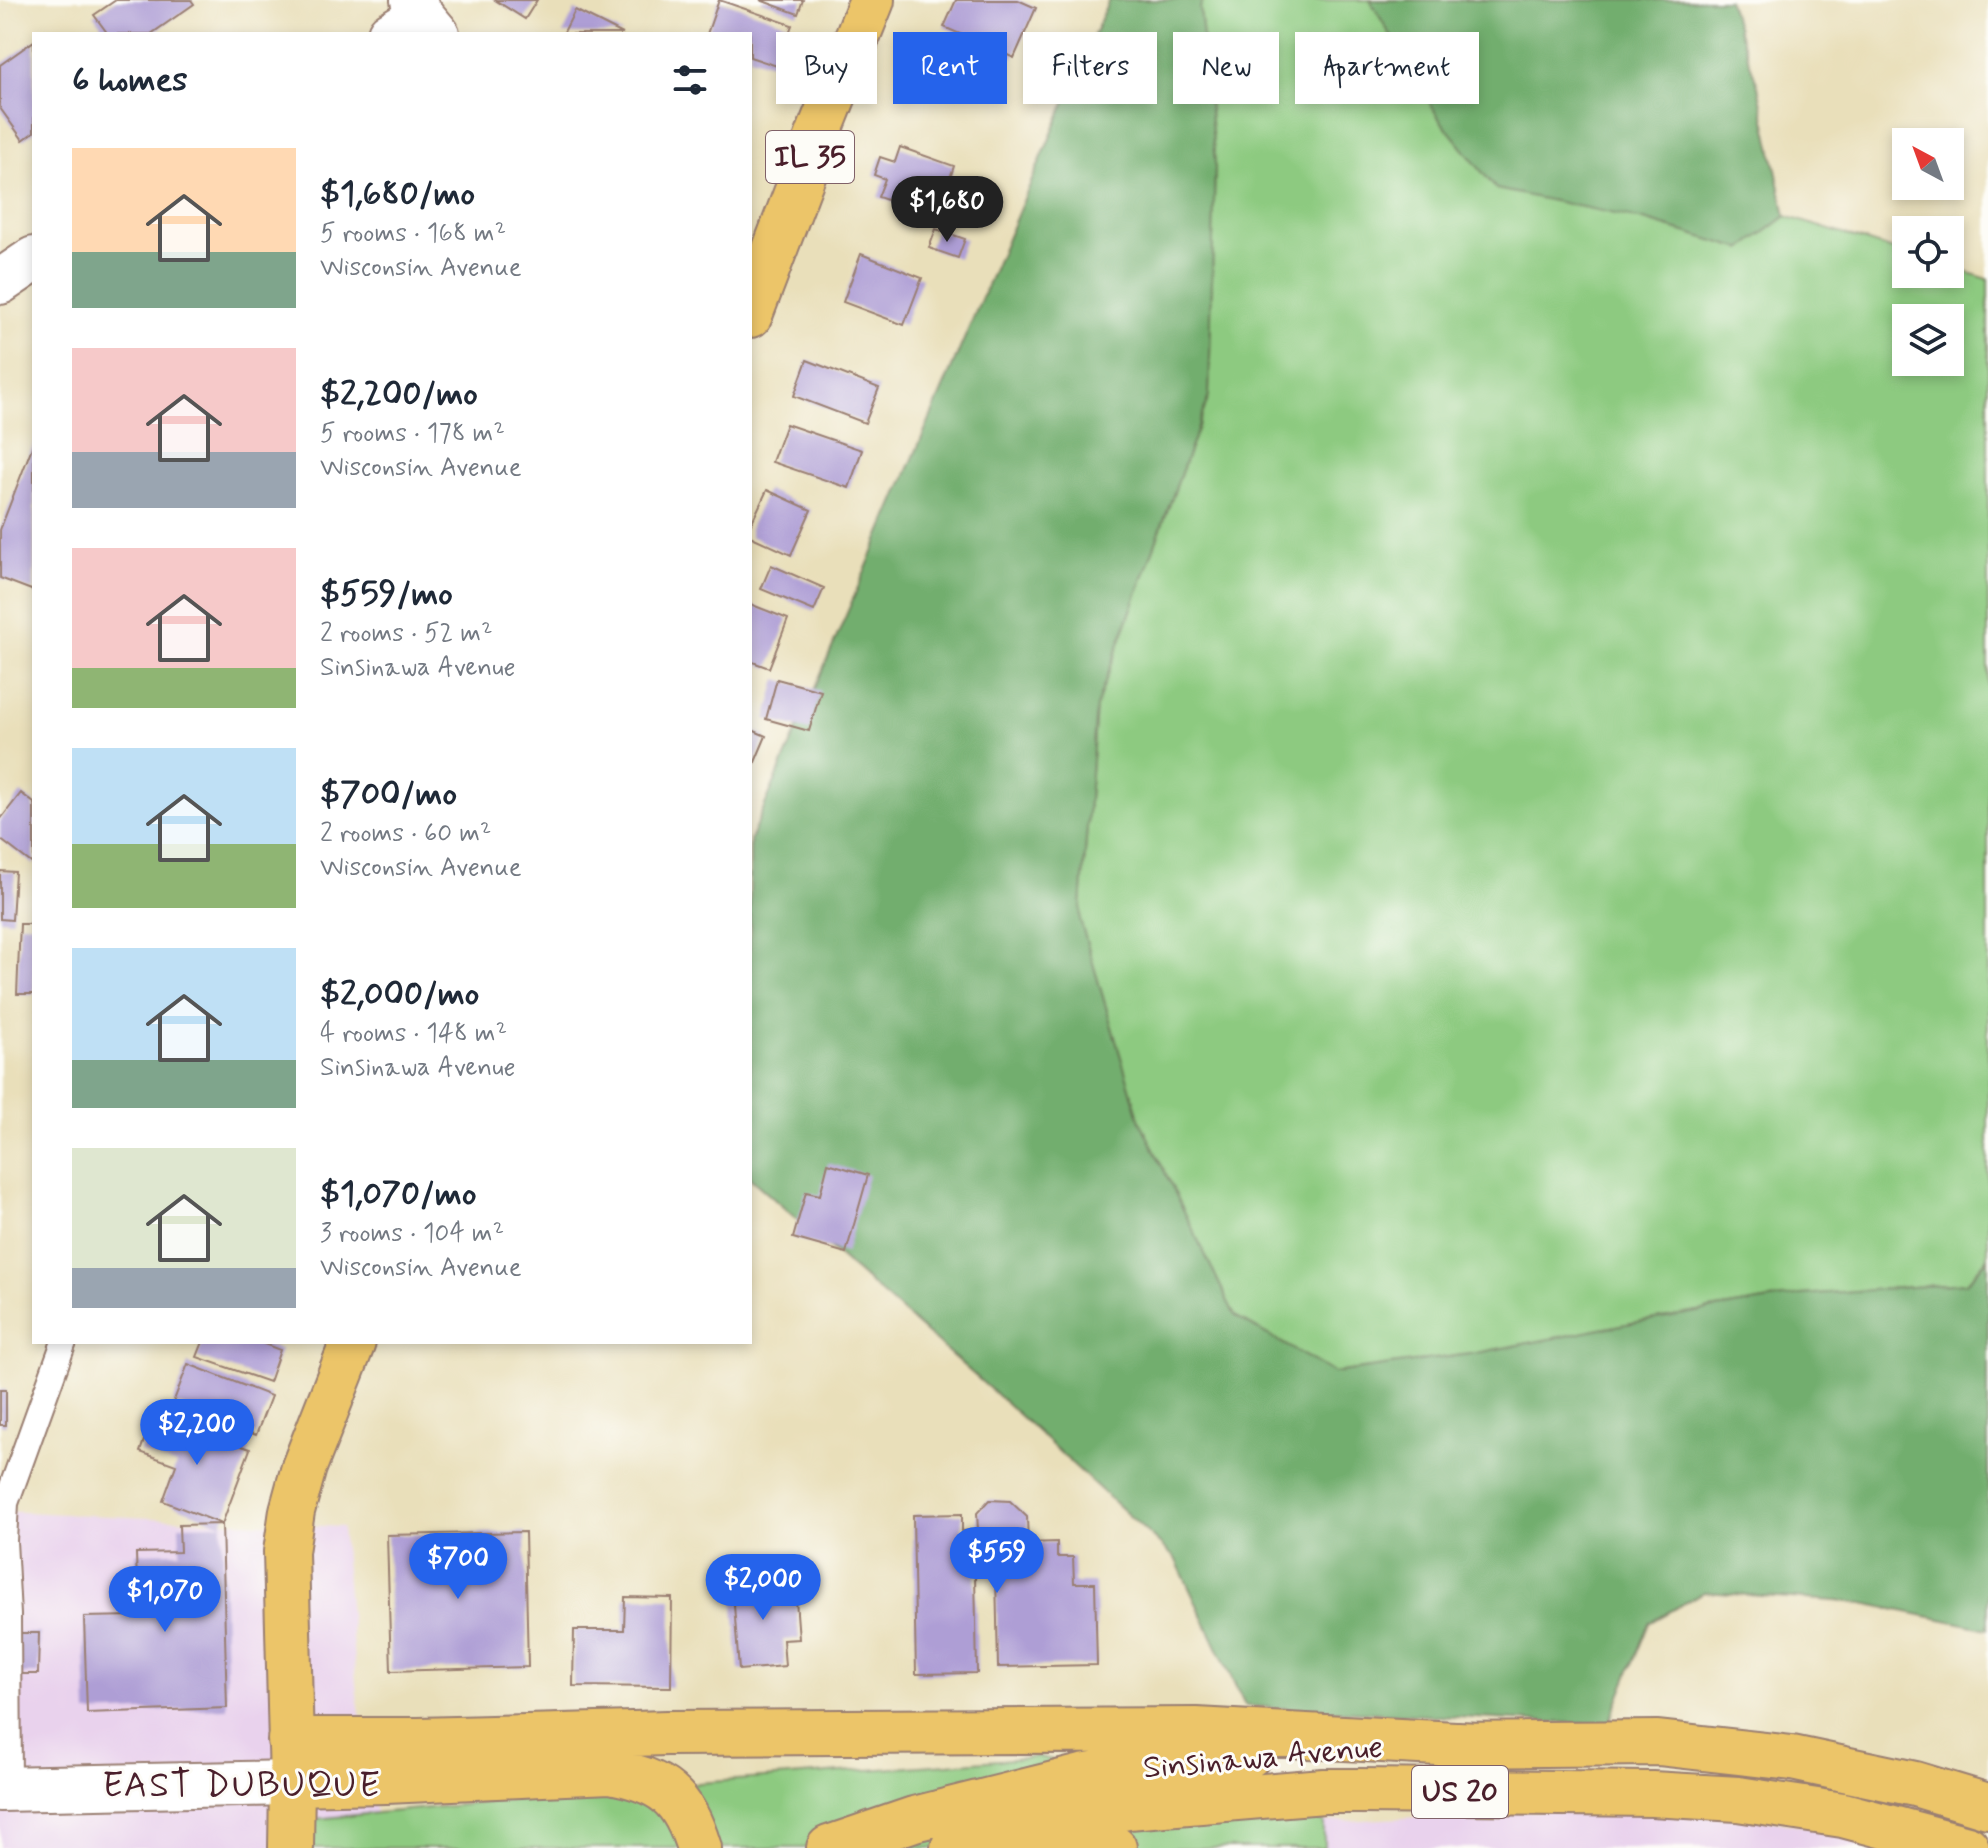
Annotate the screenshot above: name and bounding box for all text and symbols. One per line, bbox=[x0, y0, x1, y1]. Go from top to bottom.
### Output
chip: Buy bbox=[776, 32, 877, 104]
chip: Rent bbox=[893, 32, 1007, 104]
chip: Filters bbox=[1023, 32, 1157, 104]
chip: New bbox=[1173, 32, 1279, 104]
chip: Apartment bbox=[1295, 32, 1479, 104]
text: 6 homes bbox=[72, 58, 187, 103]
icon: filters bbox=[668, 58, 712, 102]
north arrow bbox=[1892, 128, 1964, 200]
map controls bbox=[1892, 128, 1964, 376]
road number: IL 35 bbox=[766, 131, 854, 183]
text: $1,680/mo bbox=[320, 172, 475, 217]
pin: $1,680 bbox=[882, 176, 1012, 244]
icon: home bbox=[136, 180, 232, 276]
text: $1,680 bbox=[909, 185, 985, 219]
button: locate bbox=[1892, 216, 1964, 288]
text: 5 rooms · 168 m² bbox=[320, 217, 506, 251]
text: Wisconsin Avenue bbox=[320, 251, 521, 285]
button: layers bbox=[1892, 304, 1964, 376]
text: $2,200/mo bbox=[320, 372, 478, 417]
icon: home bbox=[136, 380, 232, 476]
text: 5 rooms · 178 m² bbox=[320, 417, 505, 451]
text: Wisconsin Avenue bbox=[320, 451, 521, 485]
text: $559/mo bbox=[320, 572, 453, 617]
icon: home bbox=[136, 580, 232, 676]
text: 2 rooms · 52 m² bbox=[320, 617, 492, 651]
text: Sinsinawa Avenue bbox=[320, 651, 516, 685]
text: $700/mo bbox=[320, 772, 457, 817]
icon: home bbox=[136, 780, 232, 876]
text: 2 rooms · 60 m² bbox=[320, 817, 491, 851]
text: Wisconsin Avenue bbox=[320, 851, 521, 885]
text: $2,000/mo bbox=[320, 972, 479, 1017]
icon: home bbox=[136, 980, 232, 1076]
text: 4 rooms · 148 m² bbox=[320, 1017, 507, 1051]
text: Sinsinawa Avenue bbox=[320, 1051, 516, 1085]
text: $1,070/mo bbox=[320, 1172, 476, 1217]
icon: home bbox=[136, 1180, 232, 1276]
text: 3 rooms · 104 m² bbox=[320, 1217, 504, 1251]
text: Wisconsin Avenue bbox=[320, 1251, 521, 1285]
pin: $2,200 bbox=[132, 1399, 262, 1467]
text: $2,200 bbox=[158, 1408, 236, 1442]
pin: $559 bbox=[950, 1527, 1044, 1595]
pin: $700 bbox=[411, 1533, 505, 1601]
text: $559 bbox=[968, 1536, 1026, 1570]
text: $700 bbox=[427, 1542, 489, 1576]
pin: $2,000 bbox=[698, 1554, 828, 1622]
text: $2,000 bbox=[724, 1563, 802, 1597]
pin: $1,070 bbox=[100, 1566, 230, 1634]
text: $1,070 bbox=[127, 1575, 203, 1609]
street label: Sinsinawa Avenue bbox=[1141, 1727, 1385, 1789]
district label: EAST DUBUQUE bbox=[102, 1763, 382, 1810]
road number: US 20 bbox=[1412, 1766, 1508, 1818]

